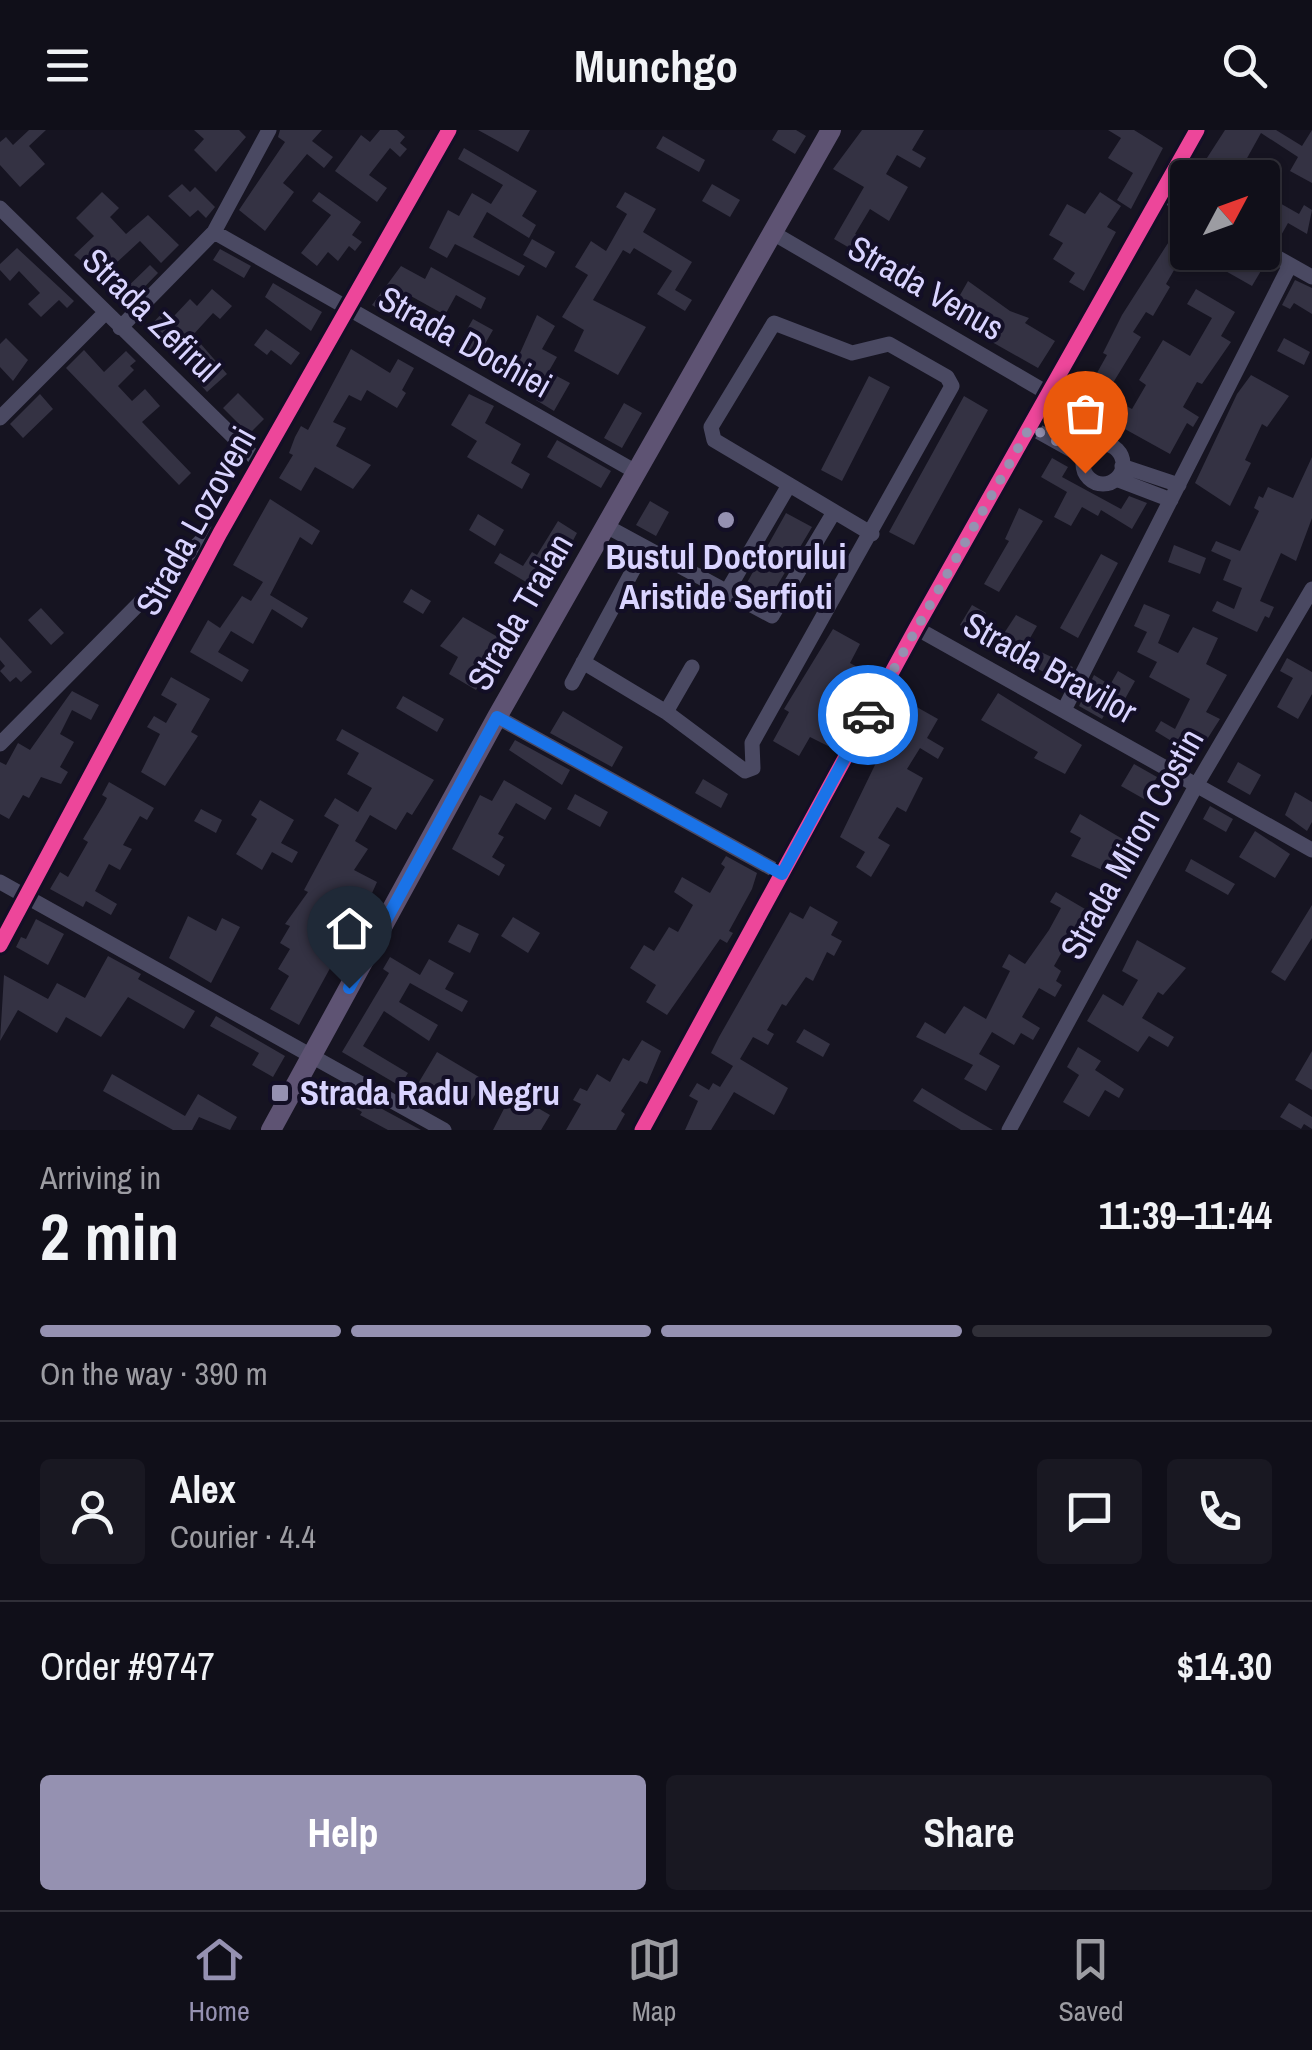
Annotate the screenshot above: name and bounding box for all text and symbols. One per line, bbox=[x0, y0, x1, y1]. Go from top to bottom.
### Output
text: Munchgo bbox=[574, 35, 738, 96]
icon: menu bbox=[40, 38, 95, 93]
icon: search bbox=[1217, 38, 1272, 93]
north arrow bbox=[1170, 160, 1280, 270]
map controls bbox=[1170, 160, 1280, 270]
street label: Strada Venus bbox=[840, 224, 1013, 351]
street label: Strada Zefirul bbox=[72, 237, 230, 392]
street label: Strada Dochiei bbox=[370, 275, 560, 409]
pin bbox=[1043, 371, 1128, 474]
icon: bag bbox=[1058, 386, 1113, 441]
street label: Strada Lozoveni bbox=[124, 418, 267, 624]
marker: Bustul Doctorului Aristide Serfioti bbox=[715, 509, 737, 531]
street label: Strada Traian bbox=[456, 525, 583, 699]
place label: Bustul Doctorului Aristide Serfioti bbox=[606, 533, 846, 620]
street label: Strada Bravilor bbox=[955, 601, 1146, 735]
courier bbox=[818, 665, 918, 765]
icon: car bbox=[841, 688, 896, 743]
street label: Strada Miron Costin bbox=[1049, 720, 1214, 967]
pin bbox=[307, 886, 392, 989]
icon: home bbox=[322, 901, 377, 956]
place label: Strada Radu Negru bbox=[300, 1069, 560, 1116]
marker: Strada Radu Negru bbox=[269, 1082, 291, 1104]
text: Arriving in bbox=[40, 1156, 161, 1199]
text: 11:39–11:44 bbox=[1099, 1190, 1272, 1241]
text: 2 min bbox=[40, 1193, 179, 1280]
text: On the way · 390 m bbox=[40, 1352, 268, 1395]
button: person bbox=[40, 1459, 145, 1564]
button: chat bbox=[1037, 1459, 1142, 1564]
button: phone bbox=[1167, 1459, 1272, 1564]
text: Alex bbox=[170, 1464, 236, 1515]
text: Courier · 4.4 bbox=[170, 1515, 316, 1558]
text: Order #9747 bbox=[40, 1641, 215, 1692]
text: $14.30 bbox=[1177, 1641, 1272, 1692]
button: Help bbox=[40, 1775, 646, 1890]
button: Share bbox=[666, 1775, 1272, 1890]
tab: Home bbox=[188, 1932, 250, 2030]
tab: Map bbox=[627, 1932, 682, 2030]
tab: Saved bbox=[1058, 1932, 1124, 2030]

